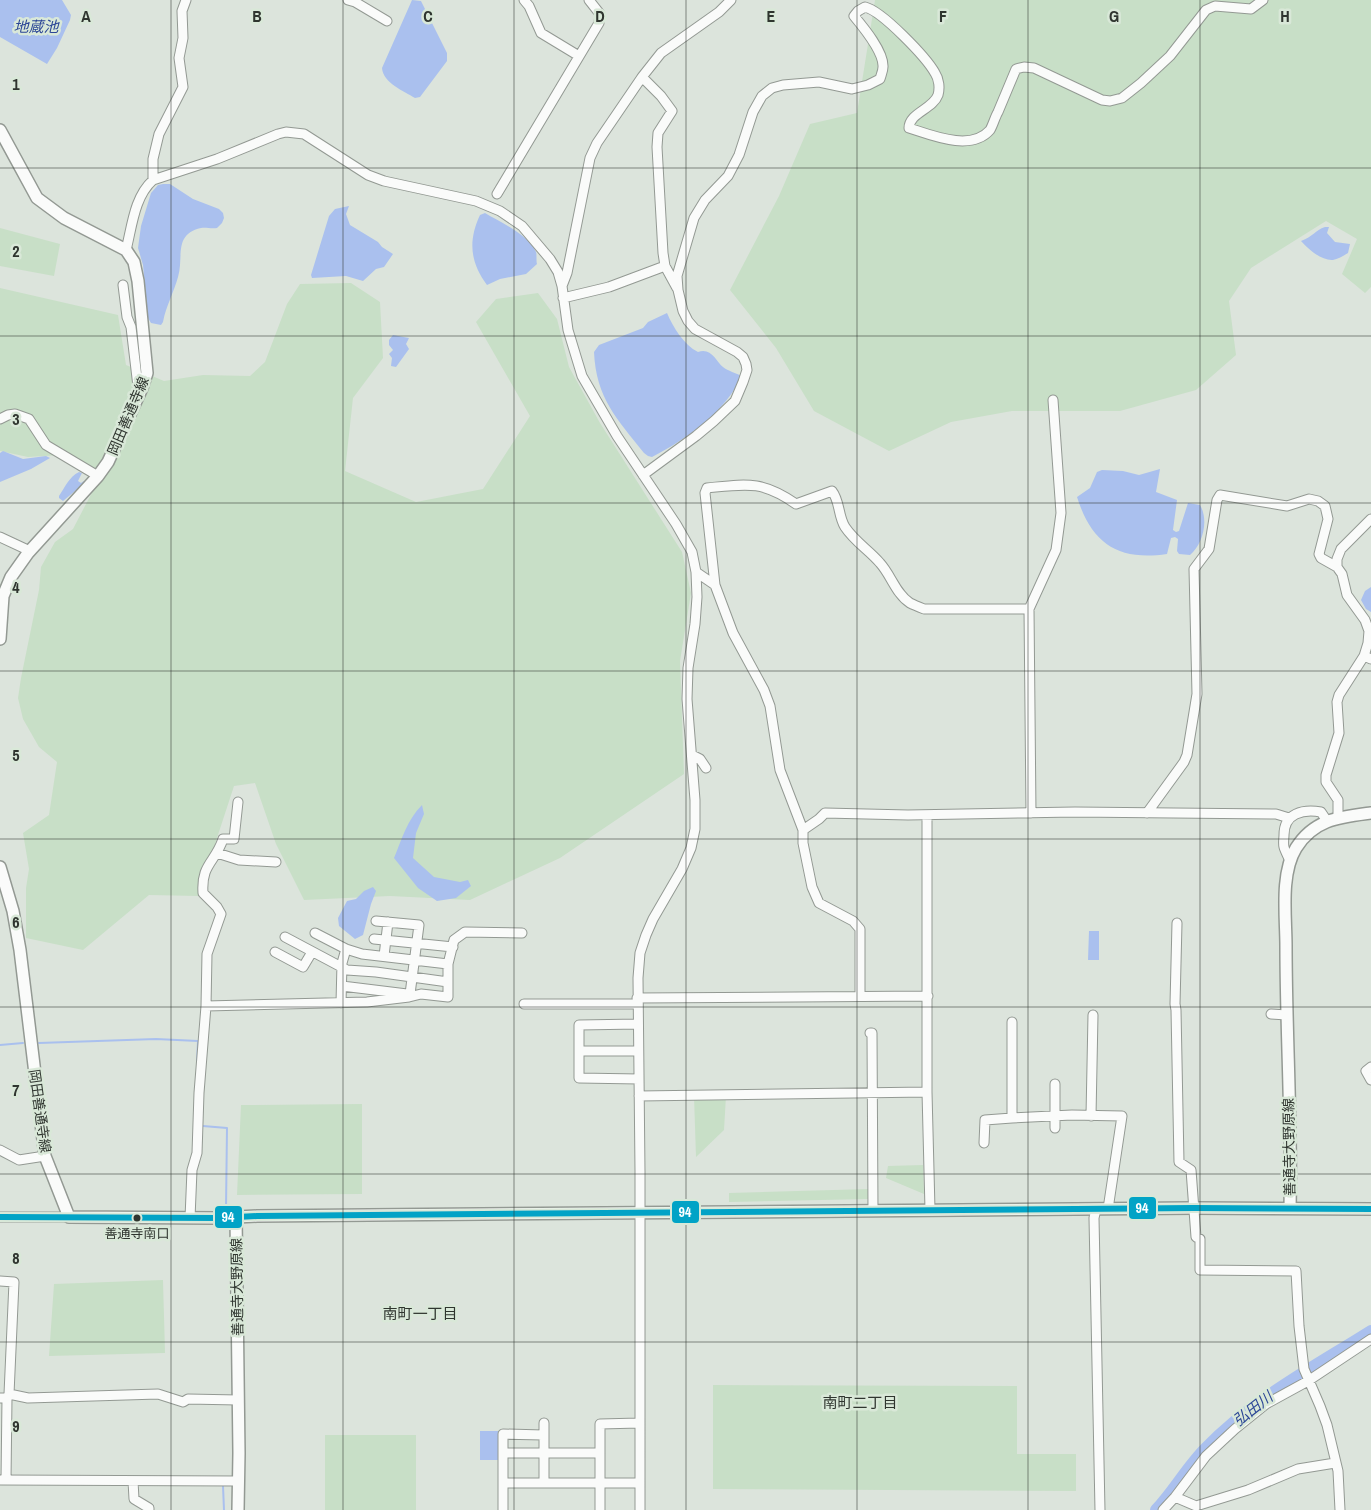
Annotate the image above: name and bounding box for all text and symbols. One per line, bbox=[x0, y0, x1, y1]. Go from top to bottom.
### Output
text: A bbox=[81, 5, 91, 27]
text: B bbox=[252, 5, 262, 27]
text: C bbox=[423, 5, 433, 27]
text: D bbox=[595, 5, 605, 27]
text: E bbox=[767, 5, 776, 27]
text: F bbox=[939, 5, 947, 27]
text: G bbox=[1109, 5, 1119, 27]
text: H bbox=[1280, 5, 1290, 27]
water label: 地蔵池 bbox=[13, 16, 60, 37]
text: 1 bbox=[12, 73, 20, 95]
text: 2 bbox=[12, 240, 20, 262]
street label: 岡田善通寺線 bbox=[103, 374, 153, 458]
text: 3 bbox=[12, 408, 20, 430]
text: 4 bbox=[12, 576, 20, 598]
text: 5 bbox=[12, 744, 20, 766]
text: 6 bbox=[12, 911, 20, 933]
street label: 岡田善通寺線 bbox=[25, 1068, 55, 1154]
text: 7 bbox=[12, 1079, 20, 1101]
street label: 善通寺大野原線 bbox=[1279, 1098, 1299, 1196]
line badge: 94 bbox=[1128, 1196, 1157, 1220]
text: 94 bbox=[1136, 1199, 1149, 1217]
line badge: 94 bbox=[671, 1200, 700, 1224]
text: 94 bbox=[679, 1203, 692, 1221]
line badge: 94 bbox=[214, 1205, 243, 1229]
text: 94 bbox=[222, 1208, 235, 1226]
marker: 善通寺南口 bbox=[132, 1213, 142, 1223]
place label: 善通寺南口 bbox=[104, 1225, 170, 1242]
street label: 善通寺大野原線 bbox=[227, 1238, 247, 1336]
text: 8 bbox=[12, 1247, 20, 1269]
district label: 南町一丁目 bbox=[382, 1303, 458, 1324]
water label: 弘田川 bbox=[1228, 1385, 1278, 1431]
district label: 南町二丁目 bbox=[822, 1392, 898, 1413]
text: 9 bbox=[12, 1415, 20, 1437]

